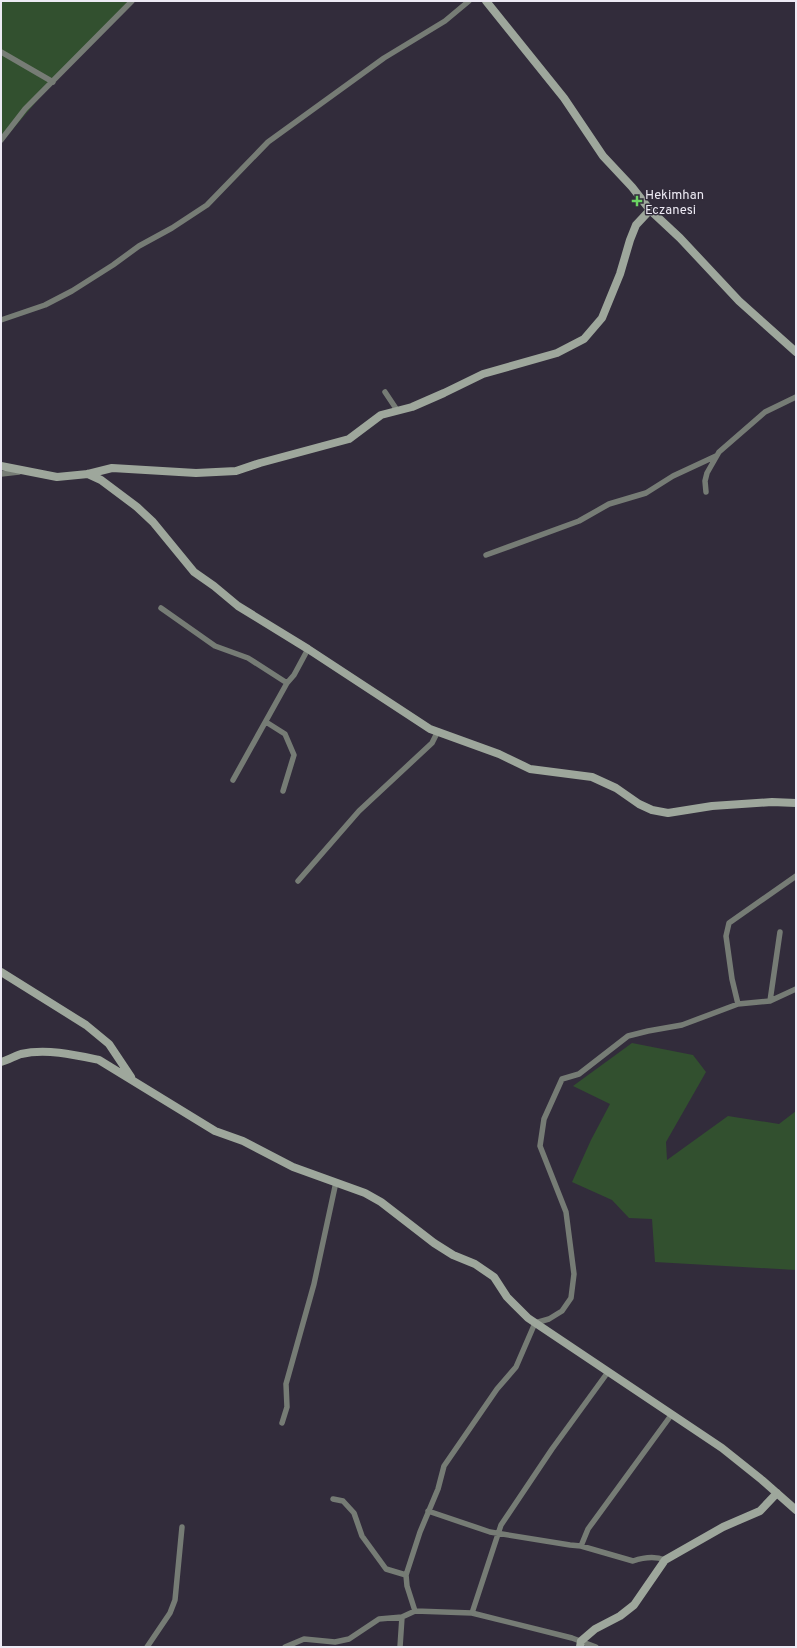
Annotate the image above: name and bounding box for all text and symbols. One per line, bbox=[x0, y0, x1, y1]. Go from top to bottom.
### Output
place label: Hekimhan Eczanesi bbox=[645, 188, 704, 219]
marker: Hekimhan Eczanesi bbox=[632, 196, 642, 206]

